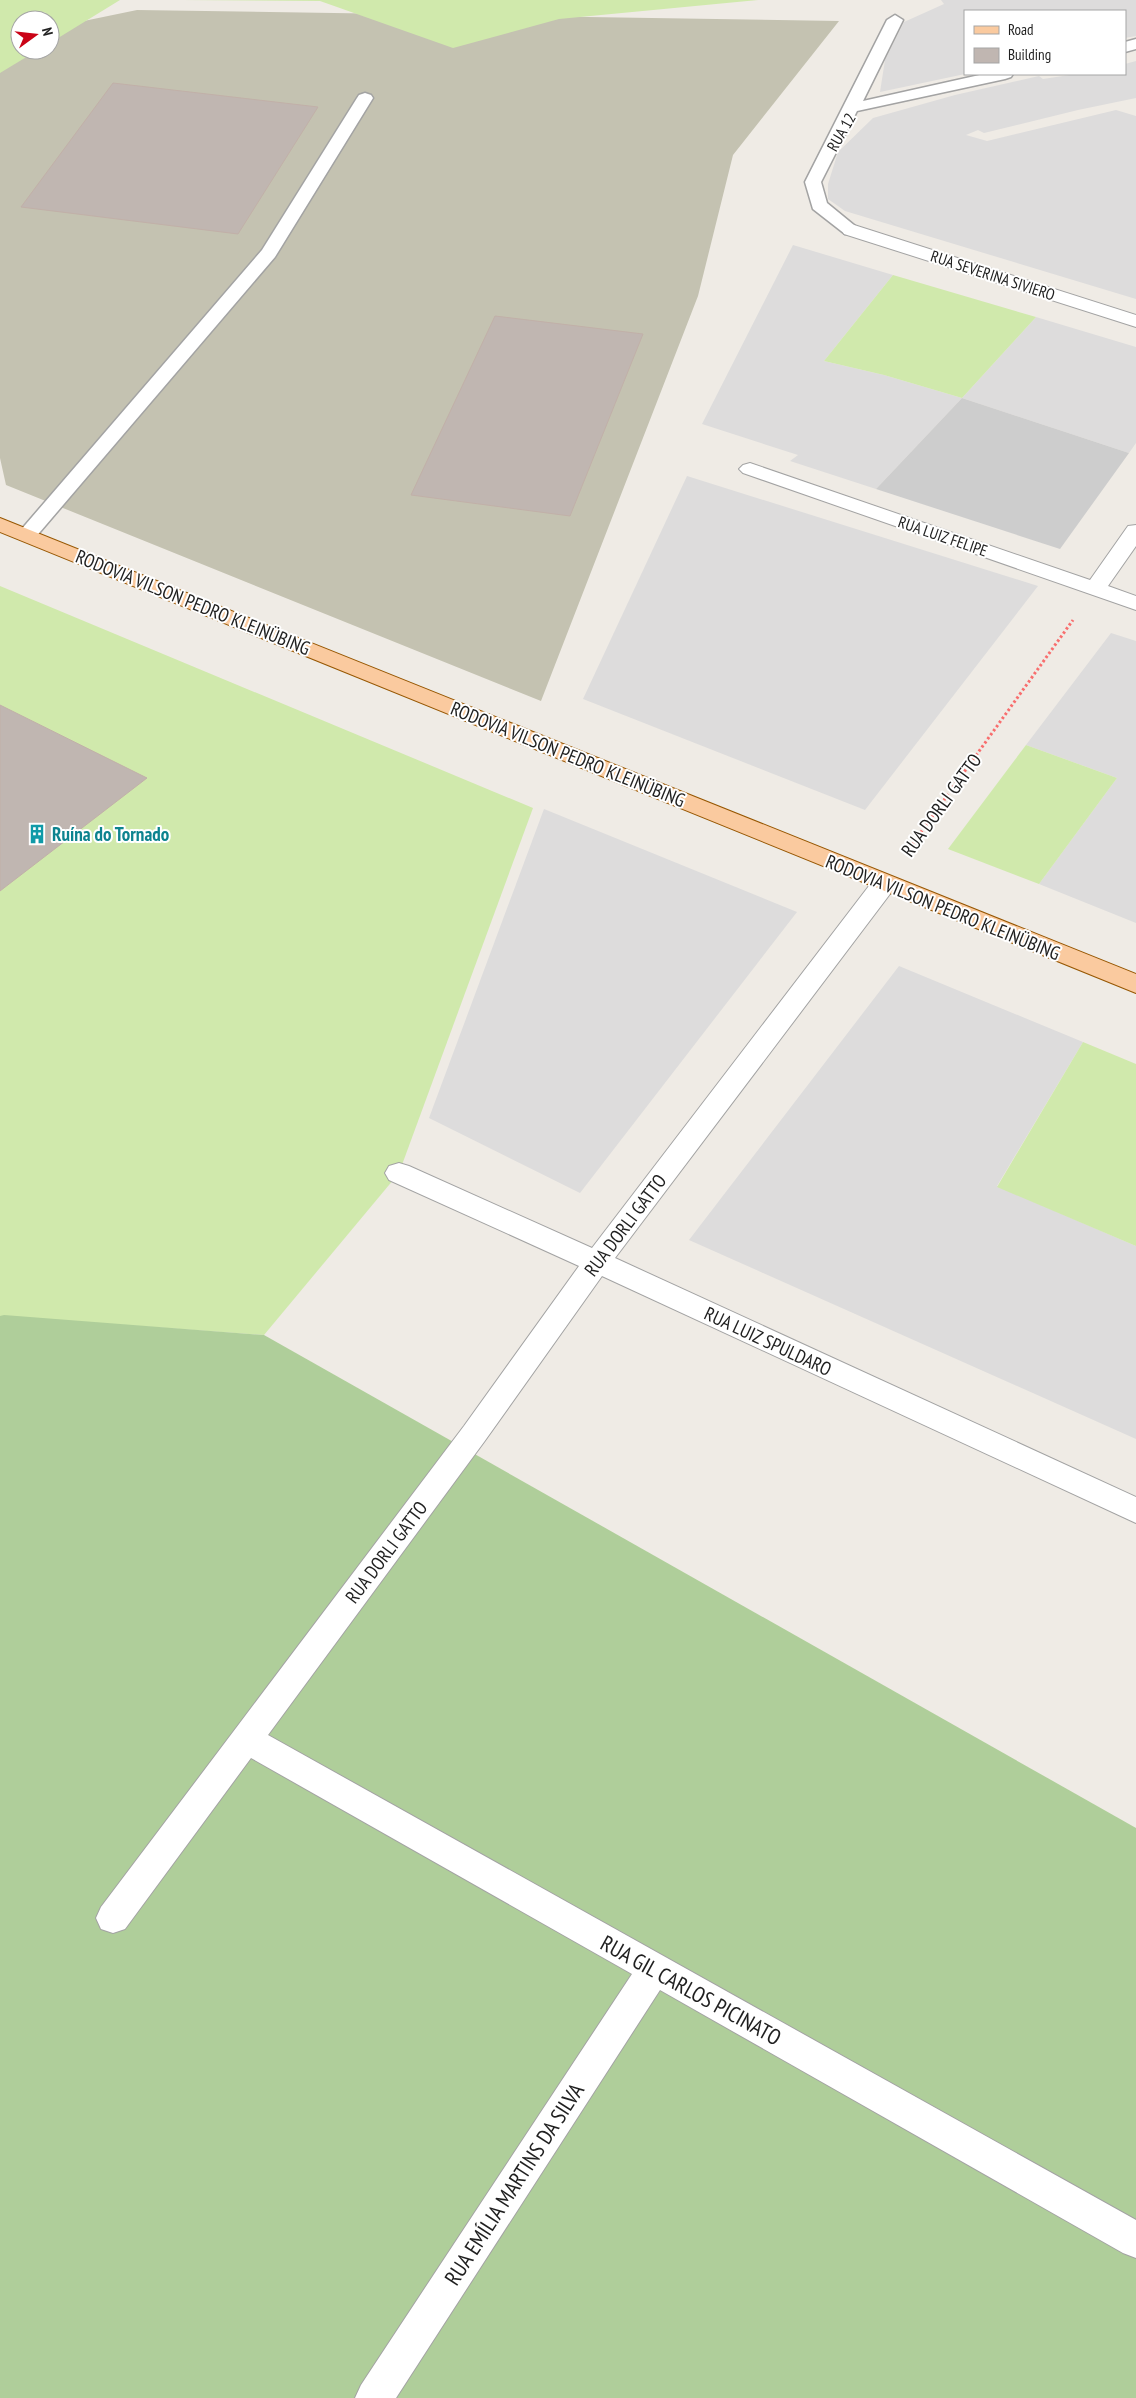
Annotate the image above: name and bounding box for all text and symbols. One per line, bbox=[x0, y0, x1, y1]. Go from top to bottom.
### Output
north arrow bbox=[10, 10, 60, 60]
legend bbox=[964, 10, 1126, 75]
text: Road bbox=[1008, 20, 1034, 39]
text: N bbox=[38, 26, 57, 38]
text: Building bbox=[1008, 45, 1051, 64]
street label: RUA 12 bbox=[822, 109, 860, 155]
street label: RUA SEVERINA SIVIERO bbox=[928, 245, 1058, 305]
street label: RUA LUIZ FELIPE bbox=[896, 511, 990, 561]
street label: RODOVIA VILSON PEDRO KLEINÜBING bbox=[72, 544, 314, 660]
street label: RODOVIA VILSON PEDRO KLEINÜBING bbox=[447, 696, 689, 812]
street label: RUA DORLI GATTO bbox=[896, 749, 986, 861]
place label: Ruína do Tornado bbox=[52, 822, 169, 846]
building icon: Ruína do Tornado bbox=[26, 823, 48, 845]
street label: RODOVIA VILSON PEDRO KLEINÜBING bbox=[822, 849, 1064, 965]
street label: RUA DORLI GATTO bbox=[579, 1169, 671, 1281]
street label: RUA LUIZ SPULDARO bbox=[701, 1301, 835, 1381]
street label: RUA DORLI GATTO bbox=[340, 1496, 432, 1608]
street label: RUA GIL CARLOS PICINATO bbox=[596, 1929, 786, 2051]
street label: RUA EMÍLIA MARTINS DA SILVA bbox=[438, 2077, 590, 2290]

